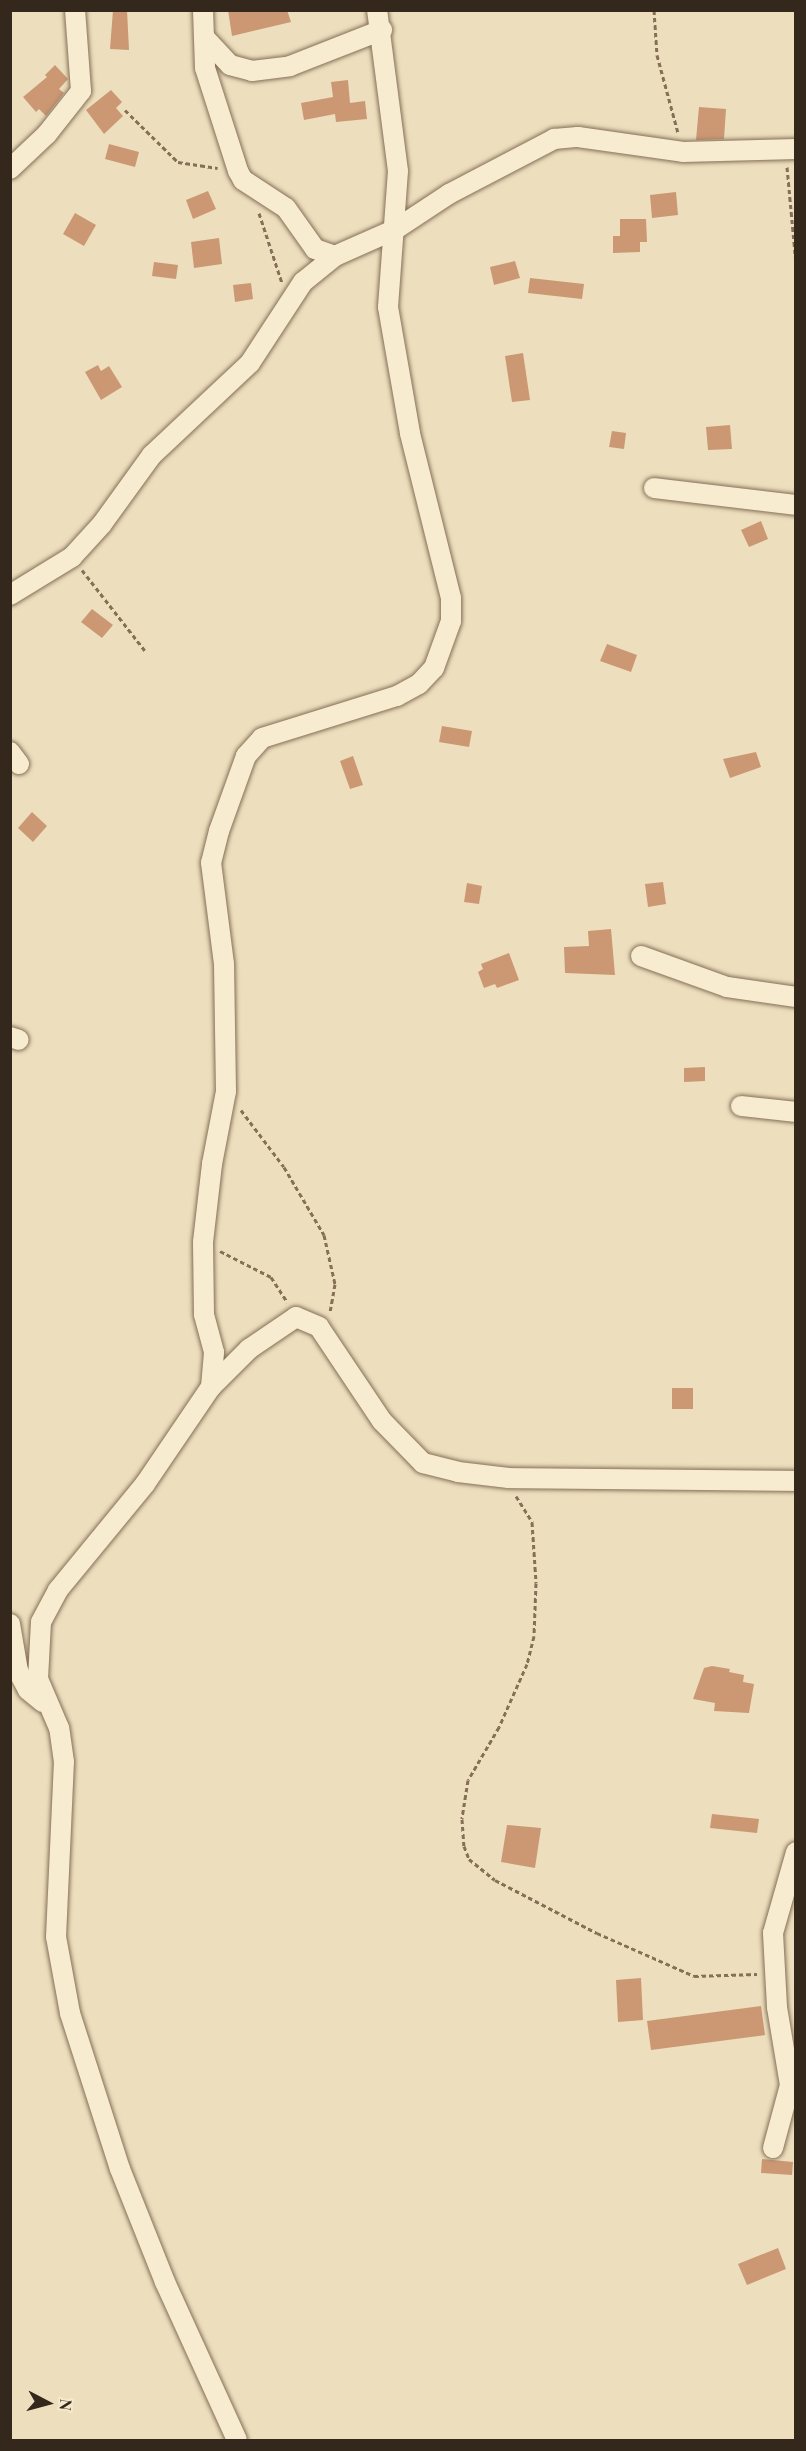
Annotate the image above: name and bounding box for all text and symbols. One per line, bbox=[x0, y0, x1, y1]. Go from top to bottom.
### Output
north arrow bbox=[18, 2373, 78, 2433]
text: N bbox=[55, 2398, 77, 2412]

